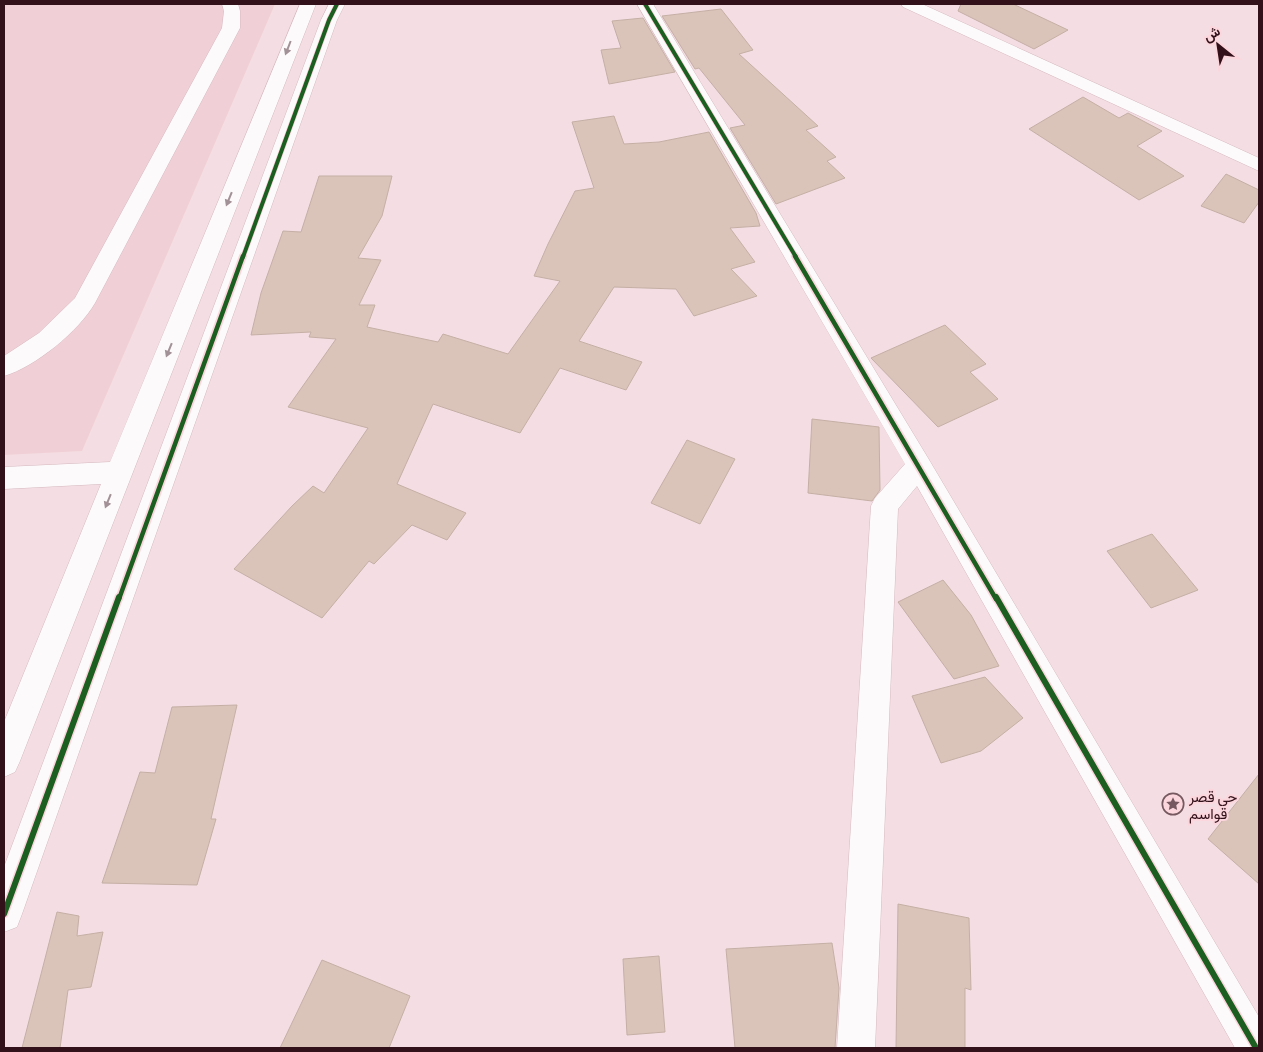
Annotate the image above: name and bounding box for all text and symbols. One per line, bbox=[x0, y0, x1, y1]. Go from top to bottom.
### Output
north arrow bbox=[1193, 20, 1243, 70]
text: ش bbox=[1199, 20, 1223, 46]
one-way arrow bbox=[284, 41, 292, 55]
one-way arrow bbox=[225, 192, 232, 207]
one-way arrow bbox=[164, 343, 172, 357]
one-way arrow bbox=[104, 494, 112, 508]
place label: حي قصر قواسم bbox=[1188, 784, 1237, 824]
place icon: حي قصر قواسم bbox=[1161, 792, 1185, 816]

